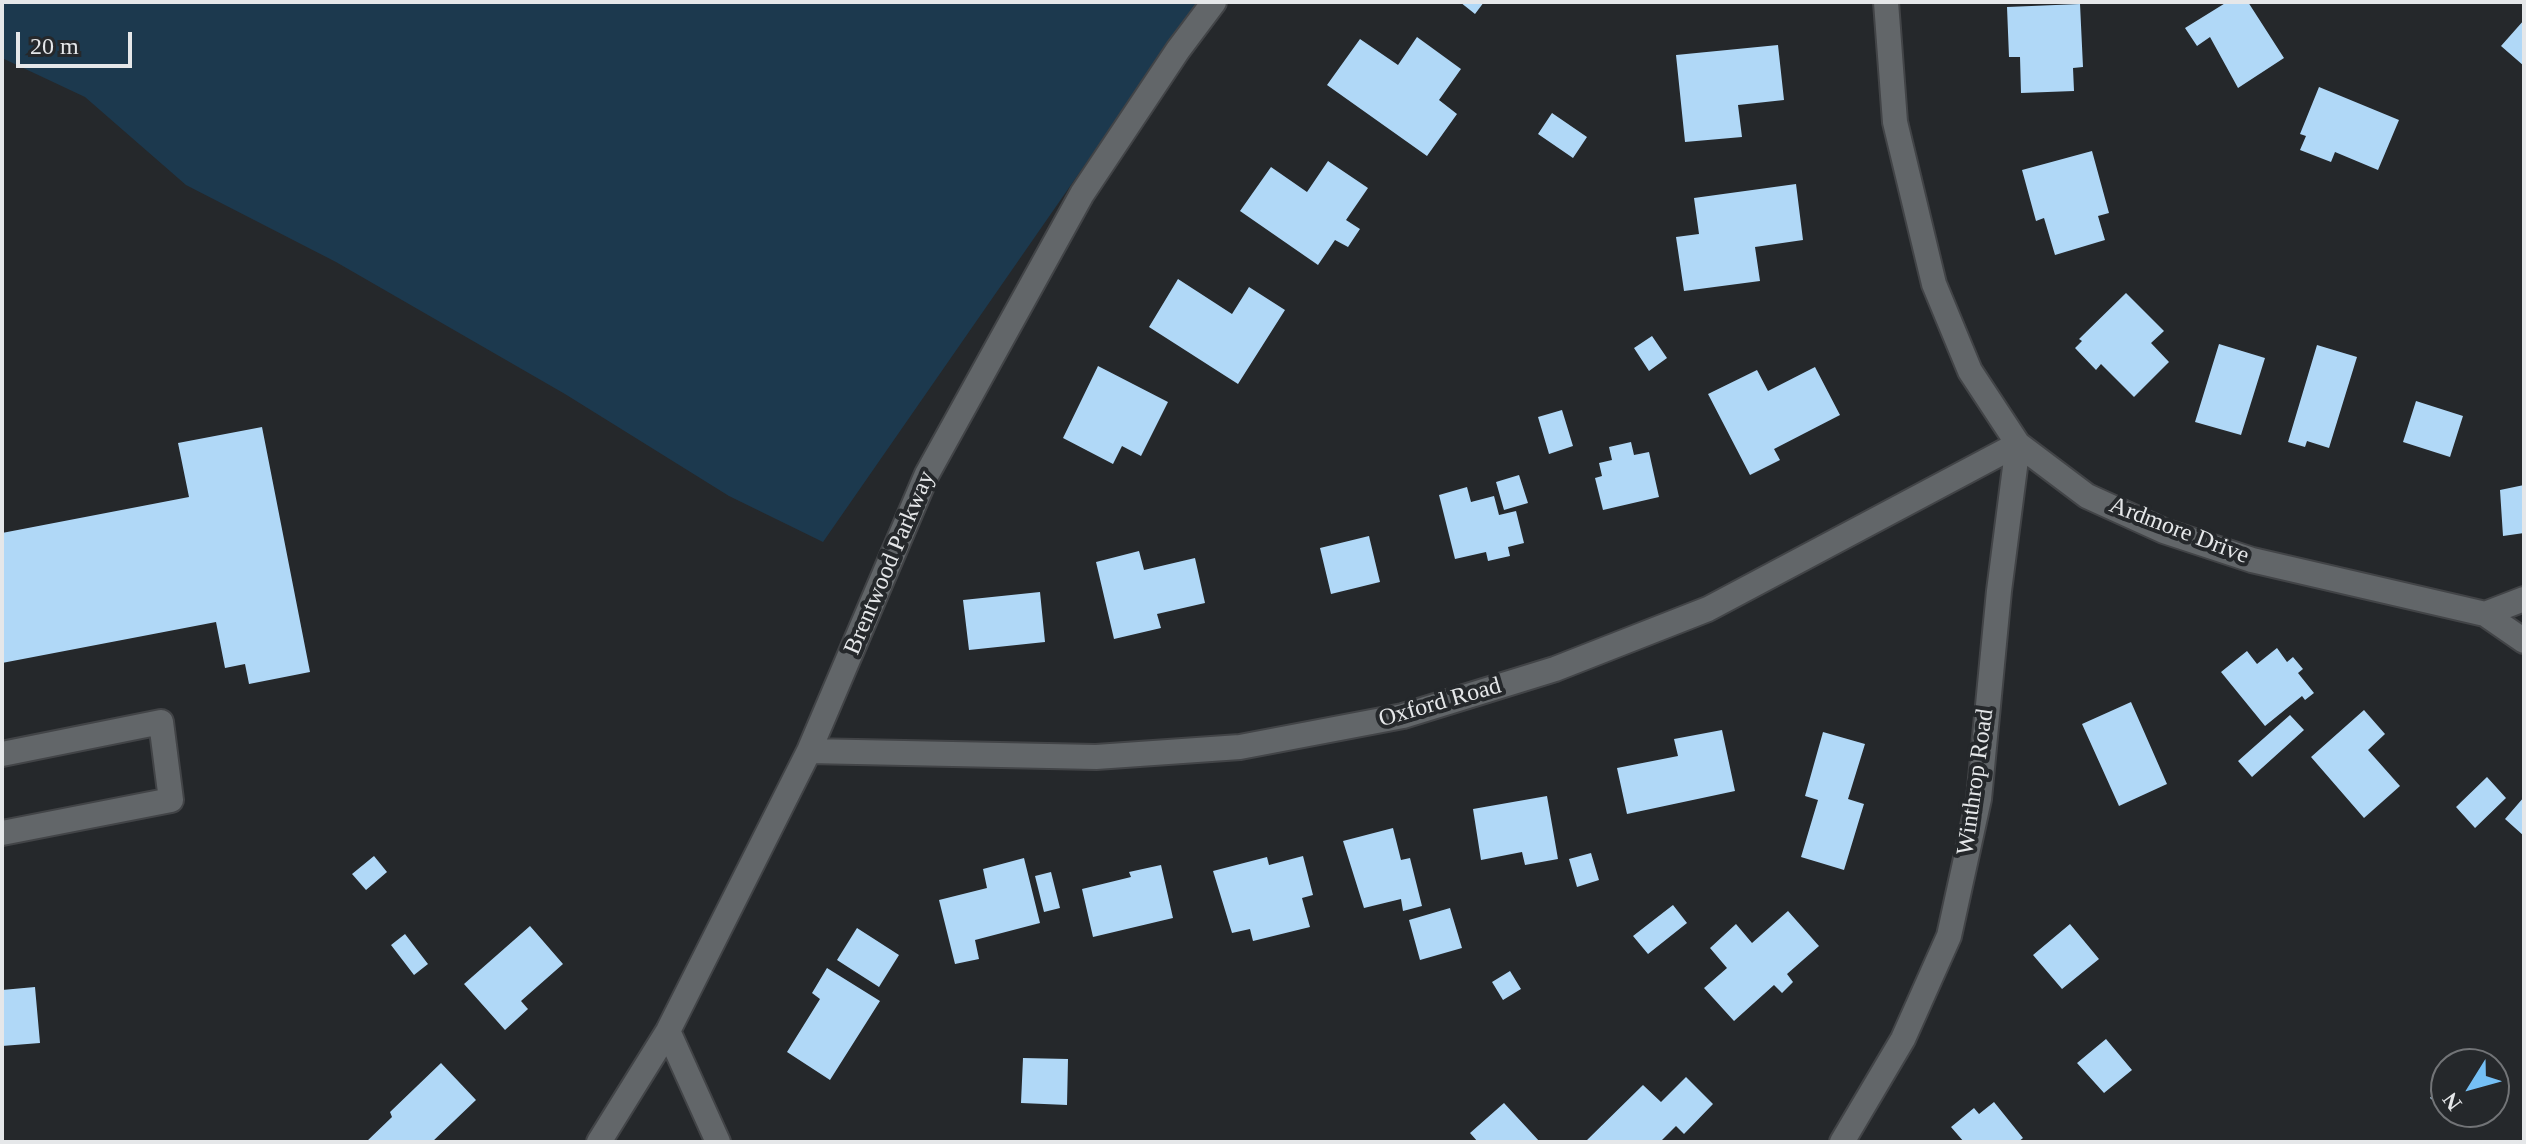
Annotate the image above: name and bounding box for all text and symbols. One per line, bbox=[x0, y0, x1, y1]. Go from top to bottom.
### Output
scale bar bbox=[20, 16, 136, 66]
text: 20 m bbox=[30, 33, 79, 59]
street label: Brentwood Parkway bbox=[838, 467, 942, 659]
street label: Ardmore Drive bbox=[2105, 491, 2253, 571]
street label: Oxford Road bbox=[1375, 672, 1505, 734]
street label: Winthrop Road bbox=[1951, 707, 2001, 857]
north arrow bbox=[2430, 1048, 2510, 1128]
text: N bbox=[2437, 1088, 2467, 1115]

